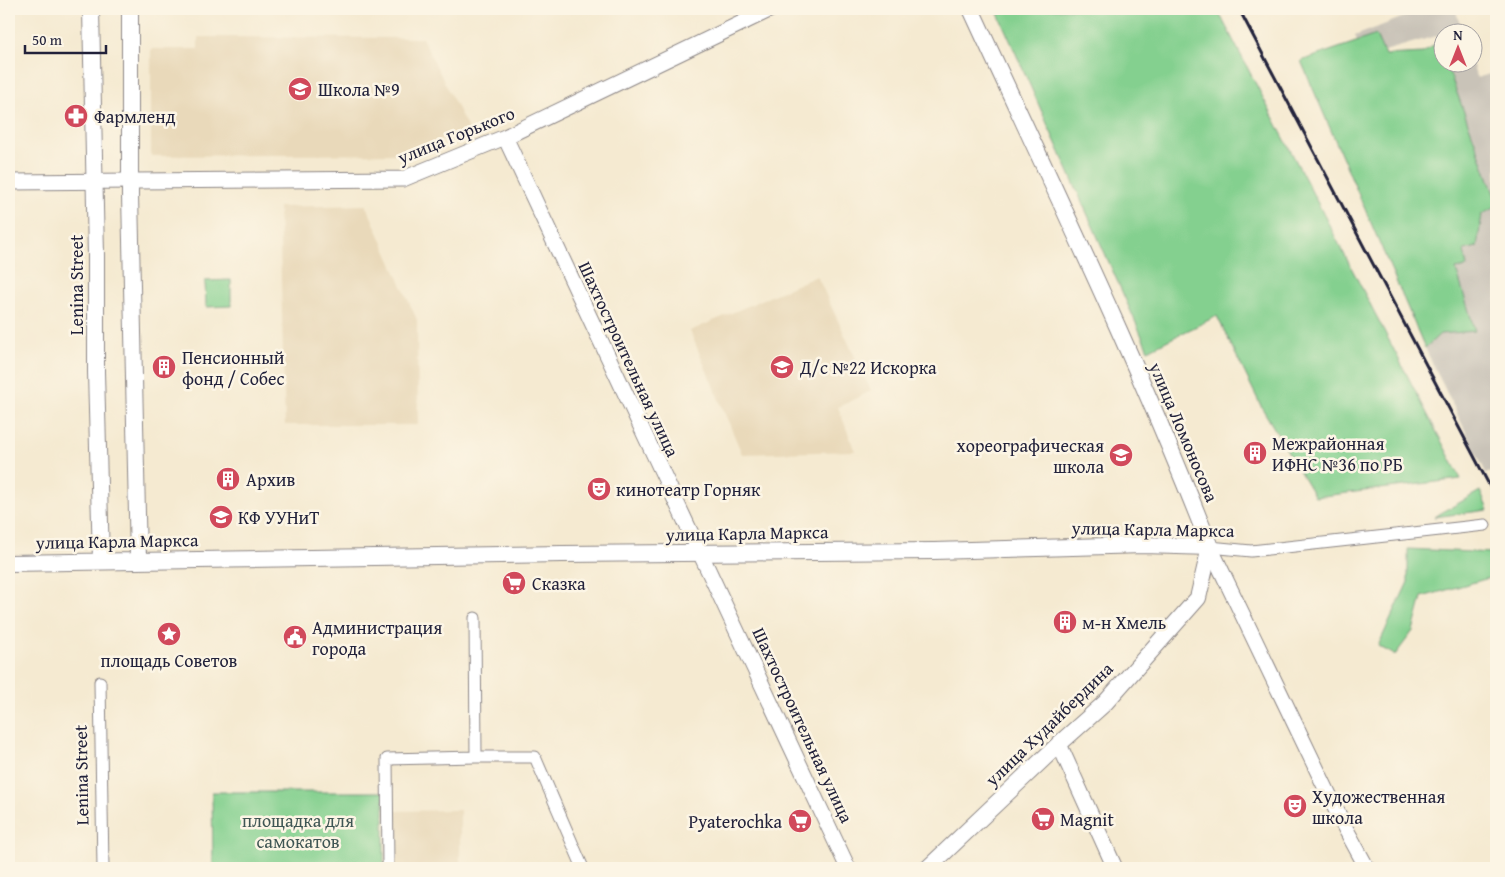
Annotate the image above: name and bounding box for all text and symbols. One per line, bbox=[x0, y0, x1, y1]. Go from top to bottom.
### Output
scale bar bbox=[25, 22, 106, 54]
north arrow bbox=[1432, 22, 1482, 72]
text: N bbox=[1453, 25, 1463, 45]
text: 50 m bbox=[32, 29, 63, 50]
school or university icon: Школа №9 bbox=[287, 76, 313, 102]
place label: Школа №9 bbox=[318, 76, 400, 103]
street label: улица Горького bbox=[392, 99, 519, 171]
pharmacy icon: Фармленд bbox=[63, 103, 89, 129]
place label: Фармленд bbox=[94, 103, 176, 130]
street label: Lenina Street bbox=[63, 234, 90, 335]
street label: Шахтостроительная улица bbox=[572, 257, 686, 462]
place label: Пенсионный фонд / Собес bbox=[182, 344, 285, 392]
building icon: Пенсионный фонд / Собес bbox=[151, 354, 177, 380]
school or university icon: Д/с №22 Искорка bbox=[769, 354, 795, 380]
place label: Д/с №22 Искорка bbox=[799, 354, 937, 381]
street label: улица Ломоносова bbox=[1142, 357, 1226, 506]
place label: Межрайонная ИФНС №36 по РБ bbox=[1272, 430, 1403, 478]
place label: хореографическая школа bbox=[956, 432, 1104, 480]
building icon: Межрайонная ИФНС №36 по РБ bbox=[1242, 440, 1268, 466]
school or university icon: хореографическая школа bbox=[1108, 442, 1134, 468]
building icon: Архив bbox=[215, 466, 241, 492]
place label: Архив bbox=[246, 466, 296, 493]
theatre icon: кинотеатр Горняк bbox=[586, 476, 612, 502]
place label: кинотеатр Горняк bbox=[616, 476, 761, 503]
school or university icon: КФ УУНиТ bbox=[208, 504, 234, 530]
place label: КФ УУНиТ bbox=[238, 504, 319, 531]
street label: улица Карла Маркса bbox=[1070, 514, 1235, 544]
street label: улица Карла Маркса bbox=[664, 518, 829, 548]
street label: улица Карла Маркса bbox=[34, 526, 199, 556]
supermarket icon: Сказка bbox=[501, 570, 527, 596]
place label: Сказка bbox=[532, 570, 586, 597]
building icon: м-н Хмель bbox=[1052, 609, 1078, 635]
place label: м-н Хмель bbox=[1082, 609, 1166, 636]
place label: Администрация города bbox=[312, 614, 442, 662]
place icon: площадь Советов bbox=[156, 621, 182, 647]
street label: Шахтостроительная улица bbox=[746, 623, 860, 828]
public building icon: Администрация города bbox=[282, 624, 308, 650]
place label: площадь Советов bbox=[101, 647, 238, 674]
street label: улица Худайбердина bbox=[978, 655, 1119, 793]
street label: Lenina Street bbox=[67, 724, 95, 825]
place label: Художественная школа bbox=[1312, 783, 1445, 831]
theatre icon: Художественная школа bbox=[1282, 793, 1308, 819]
supermarket icon: Magnit bbox=[1030, 806, 1056, 832]
place label: Magnit bbox=[1060, 806, 1114, 833]
park label: площадка для самокатов bbox=[242, 807, 354, 855]
place label: Pyaterochka bbox=[689, 808, 782, 835]
supermarket icon: Pyaterochka bbox=[787, 808, 813, 834]

